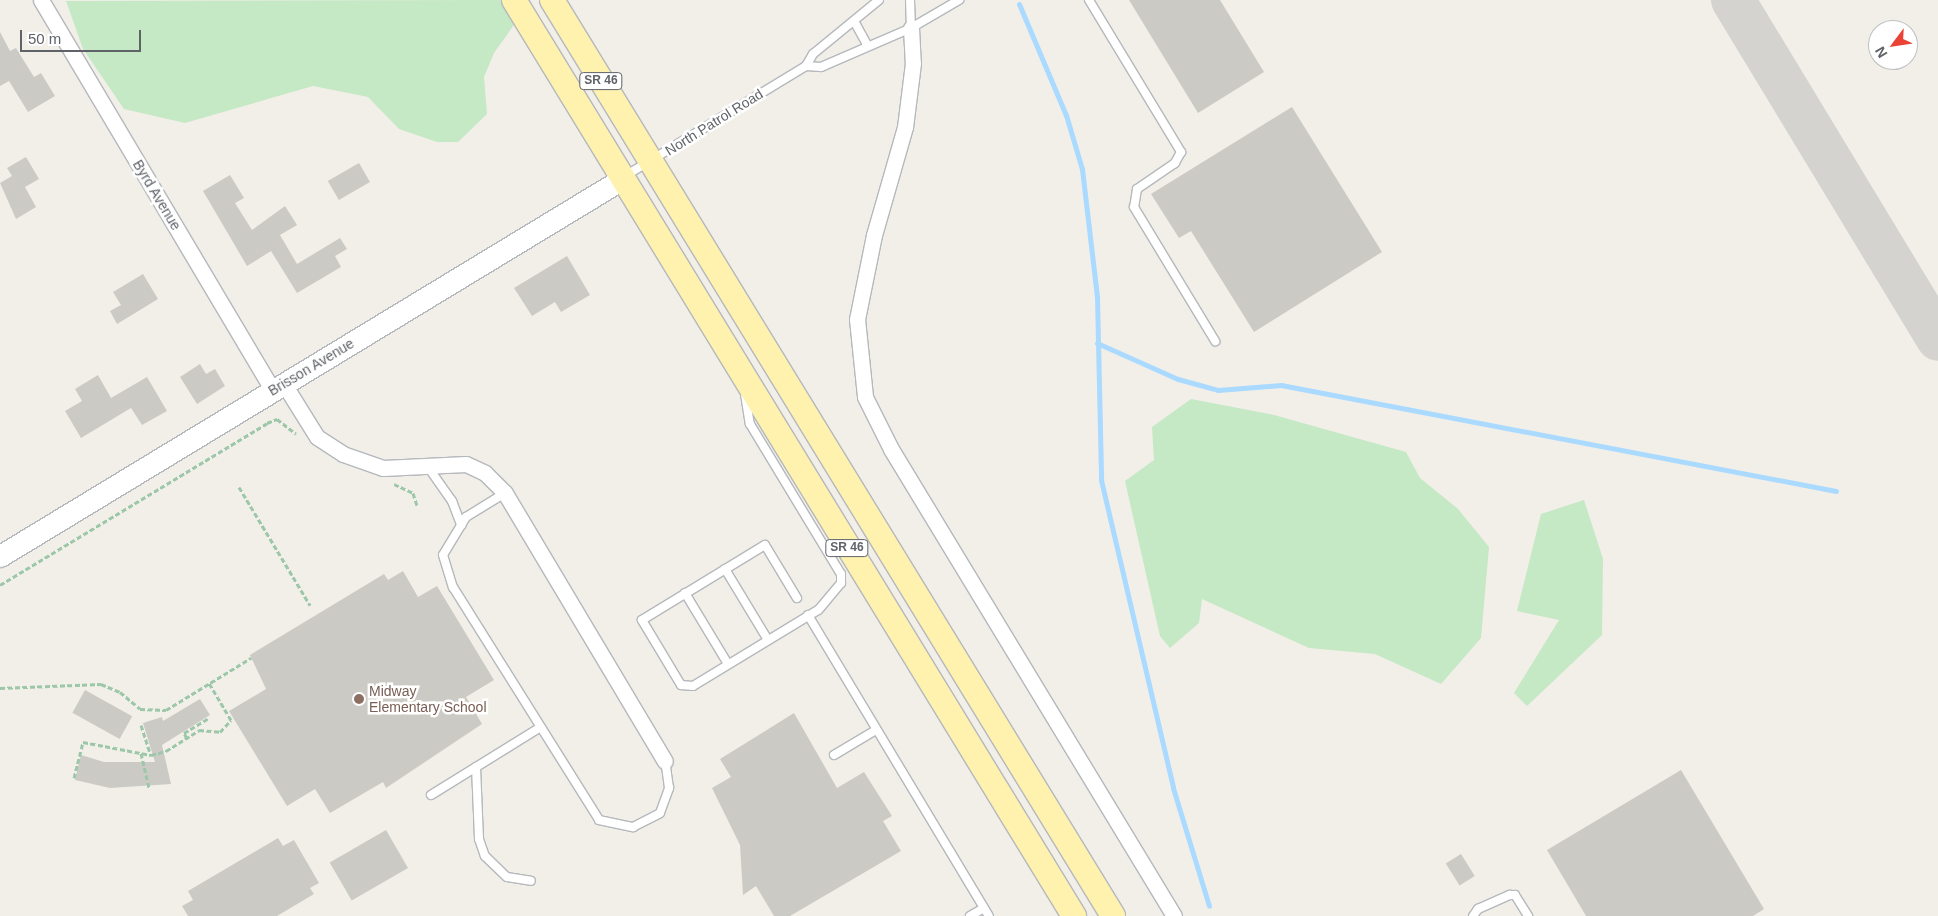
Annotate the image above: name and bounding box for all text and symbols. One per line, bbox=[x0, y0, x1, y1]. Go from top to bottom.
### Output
scale bar bbox=[22, 20, 144, 52]
north arrow bbox=[1868, 20, 1918, 70]
text: 50 m bbox=[28, 30, 61, 47]
text: N bbox=[1872, 44, 1890, 61]
road number: SR 46 bbox=[578, 72, 624, 90]
street label: North Patrol Road bbox=[662, 85, 766, 159]
street label: Byrd Avenue bbox=[129, 156, 185, 234]
street label: Brisson Avenue bbox=[265, 335, 357, 399]
road number: SR 46 bbox=[824, 538, 870, 558]
place label: Midway Elementary School bbox=[369, 683, 487, 716]
marker: Midway Elementary School bbox=[353, 693, 365, 705]

